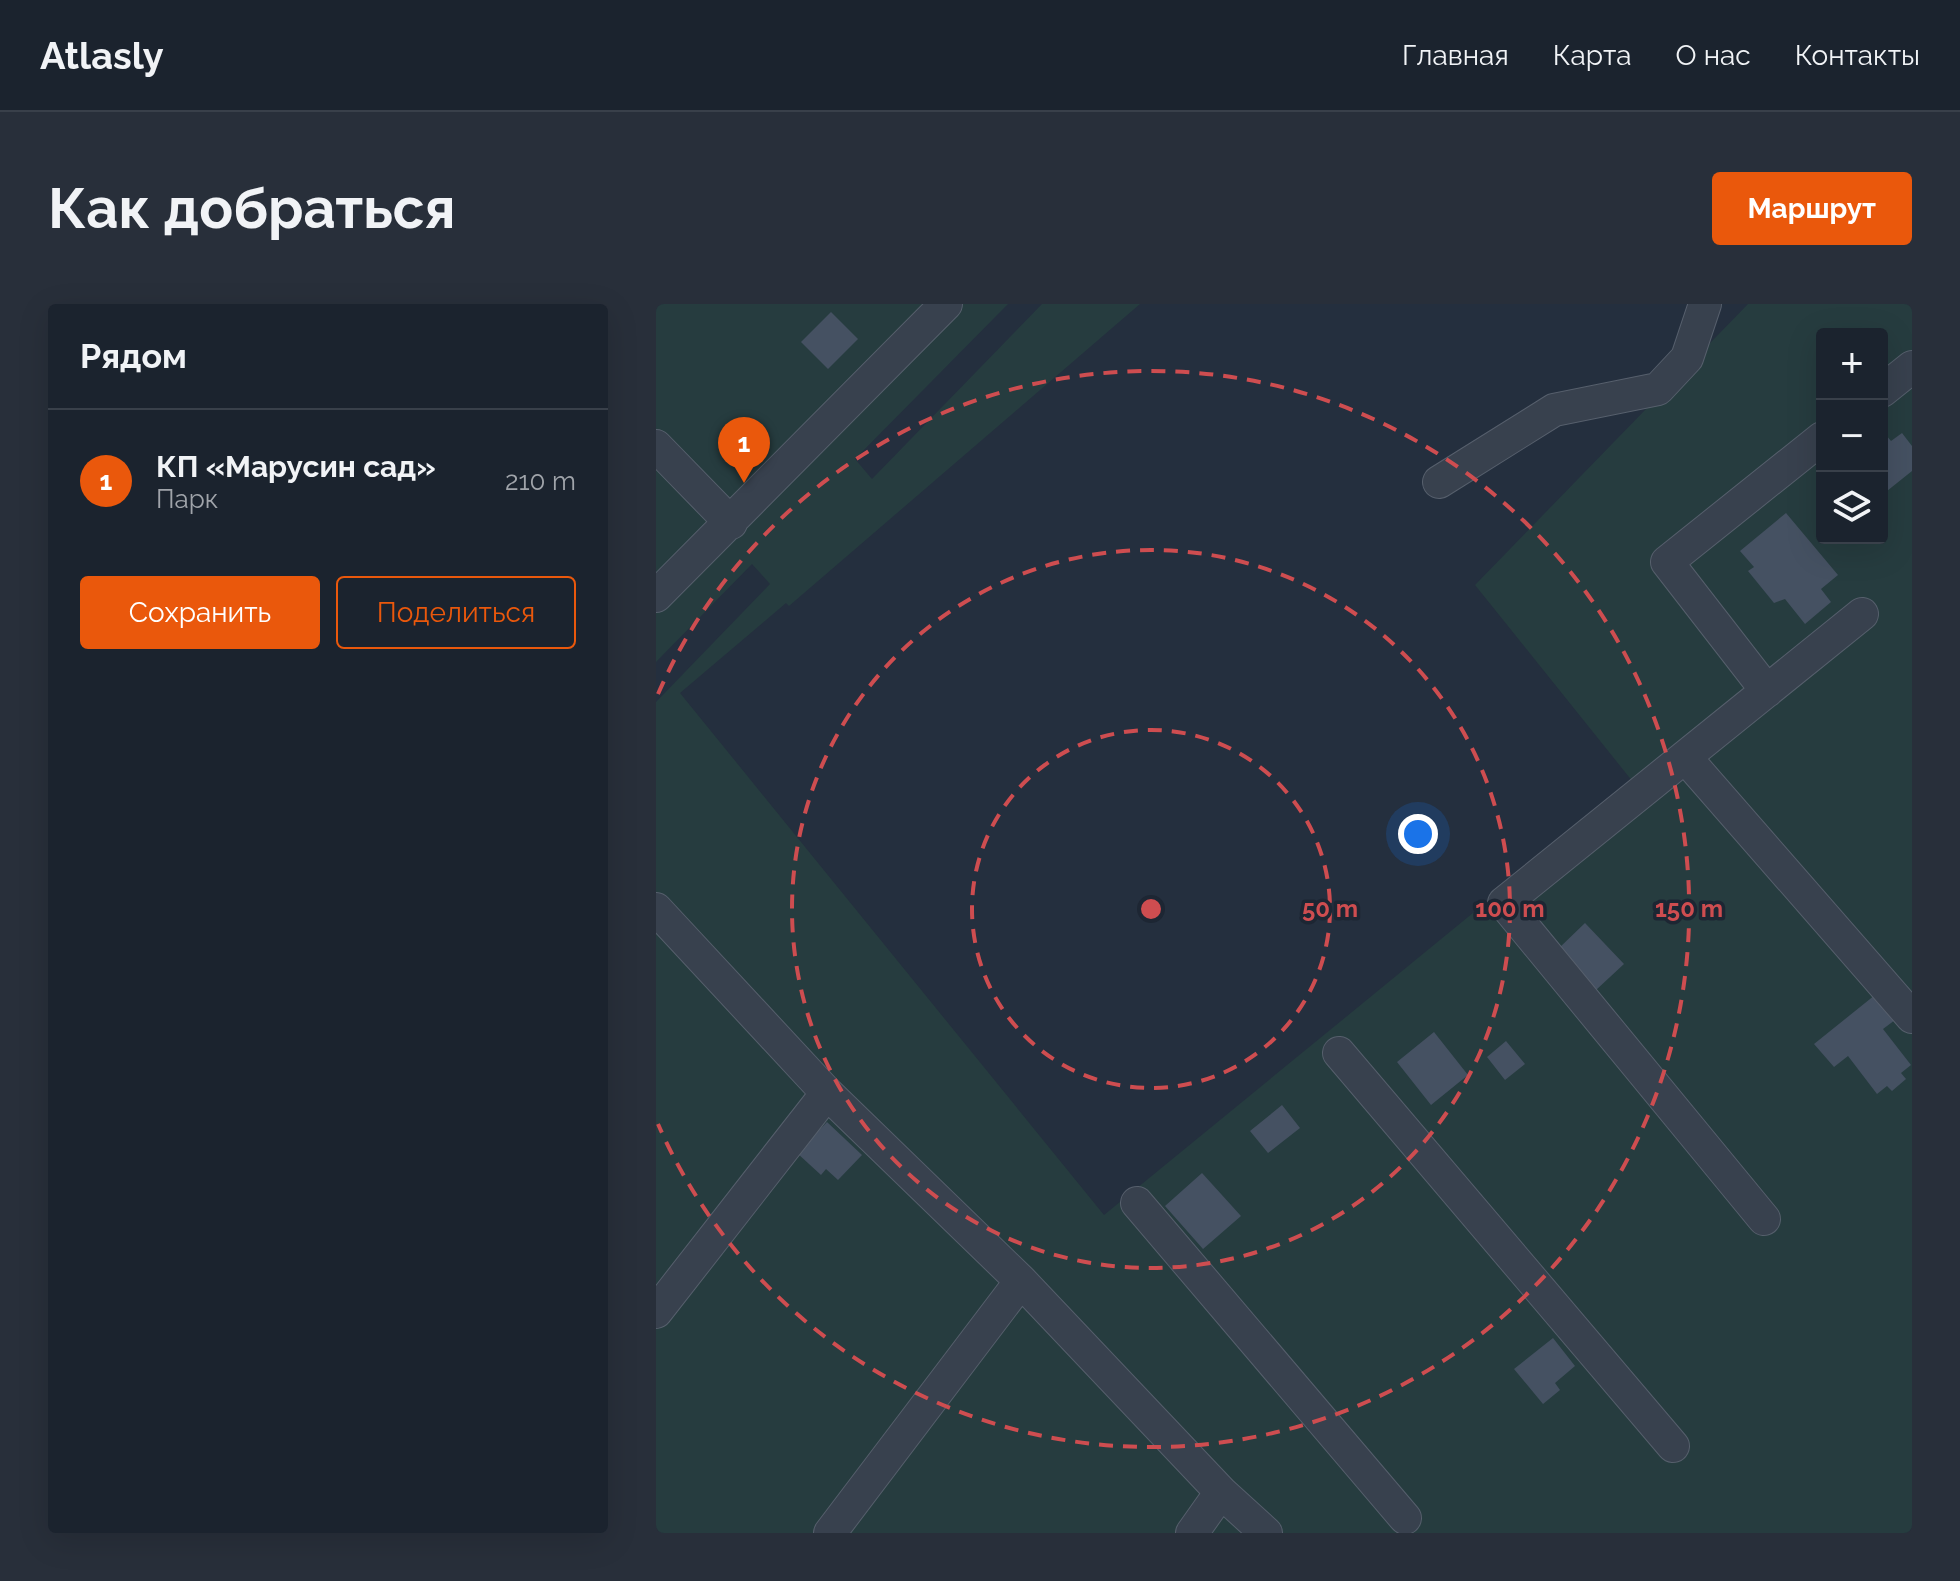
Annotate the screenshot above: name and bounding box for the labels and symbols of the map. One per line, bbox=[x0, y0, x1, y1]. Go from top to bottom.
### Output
pin: 1 bbox=[718, 417, 770, 483]
your location bbox=[1398, 814, 1438, 854]
text: 50 m bbox=[1302, 894, 1358, 923]
text: 100 m bbox=[1475, 894, 1545, 923]
text: 150 m bbox=[1655, 894, 1723, 923]
centre of rings bbox=[1137, 895, 1165, 923]

